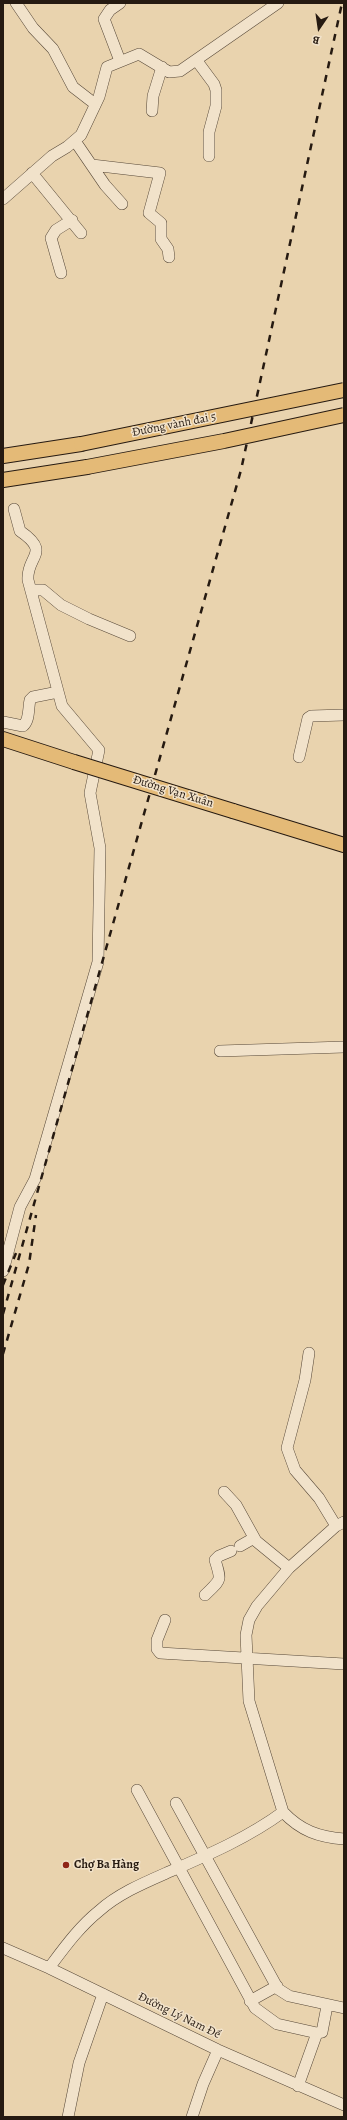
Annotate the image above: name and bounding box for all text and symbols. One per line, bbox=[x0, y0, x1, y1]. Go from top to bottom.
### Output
north arrow bbox=[299, 8, 339, 48]
text: B bbox=[311, 32, 321, 48]
street label: Đường vành đai 5 bbox=[131, 410, 217, 440]
street label: Đường Vạn Xuân bbox=[131, 773, 215, 811]
place label: Chợ Ba Hàng bbox=[74, 1858, 139, 1872]
marker: Chợ Ba Hàng bbox=[61, 1860, 71, 1870]
street label: Đường Lý Nam Đế bbox=[135, 1990, 223, 2042]

